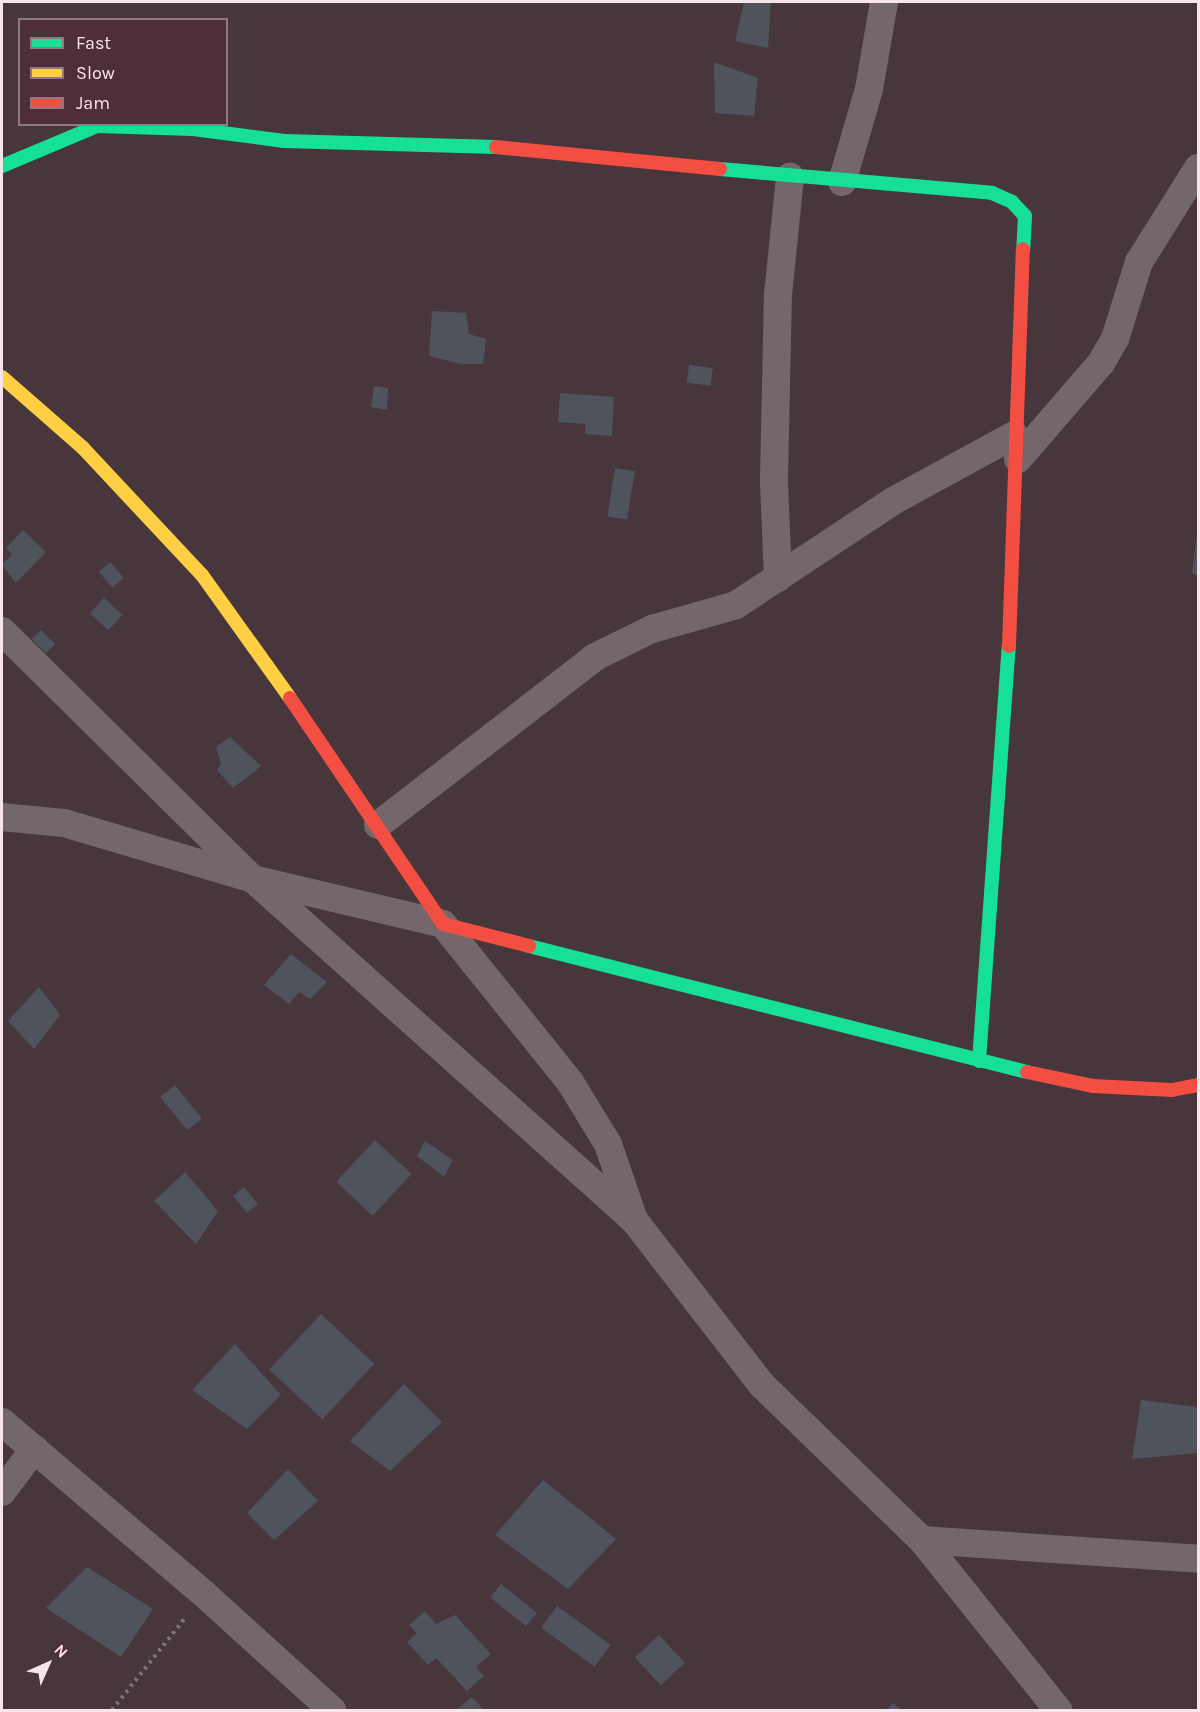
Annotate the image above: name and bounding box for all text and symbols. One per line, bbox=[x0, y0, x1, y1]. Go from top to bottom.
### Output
legend bbox=[18, 18, 228, 126]
text: Fast bbox=[76, 32, 111, 54]
text: Slow bbox=[76, 62, 115, 84]
text: Jam bbox=[76, 92, 110, 114]
north arrow bbox=[18, 1634, 78, 1694]
text: N bbox=[50, 1640, 72, 1662]

